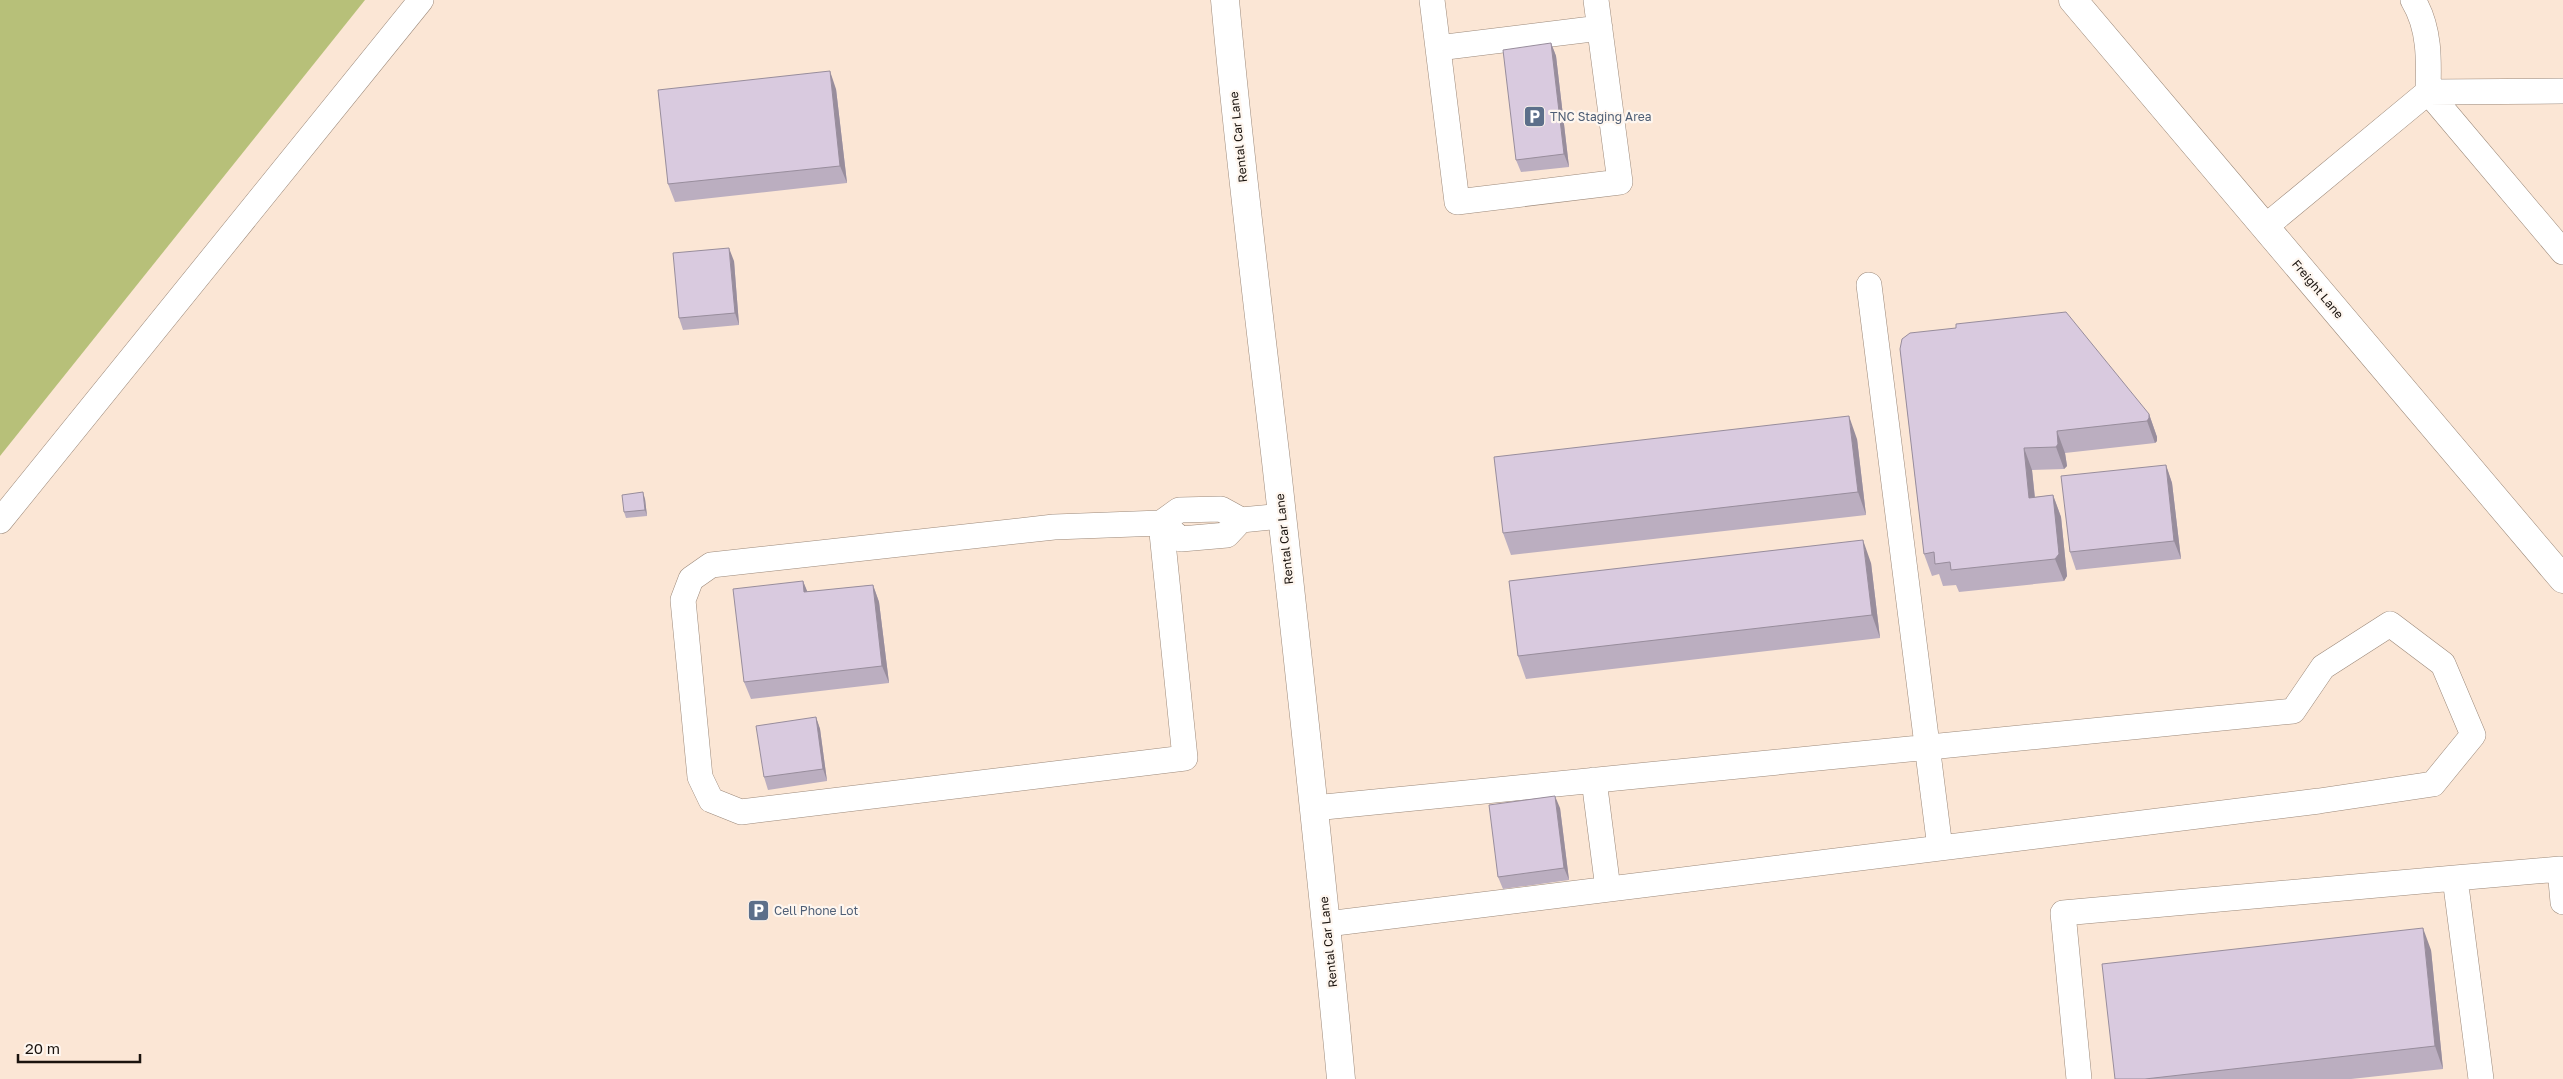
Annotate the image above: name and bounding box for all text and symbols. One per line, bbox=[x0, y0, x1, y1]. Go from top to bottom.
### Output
street label: Rental Car Lane bbox=[1226, 91, 1250, 183]
parking icon: TNC Staging Area bbox=[1522, 104, 1546, 128]
place label: TNC Staging Area bbox=[1550, 109, 1651, 124]
street label: Freight Lane bbox=[2289, 256, 2347, 322]
street label: Rental Car Lane bbox=[1272, 493, 1296, 585]
street label: Rental Car Lane bbox=[1316, 896, 1340, 988]
parking icon: Cell Phone Lot bbox=[746, 898, 770, 922]
place label: Cell Phone Lot bbox=[774, 903, 859, 918]
scale bar bbox=[18, 1032, 140, 1064]
text: 20 m bbox=[25, 1039, 60, 1057]

